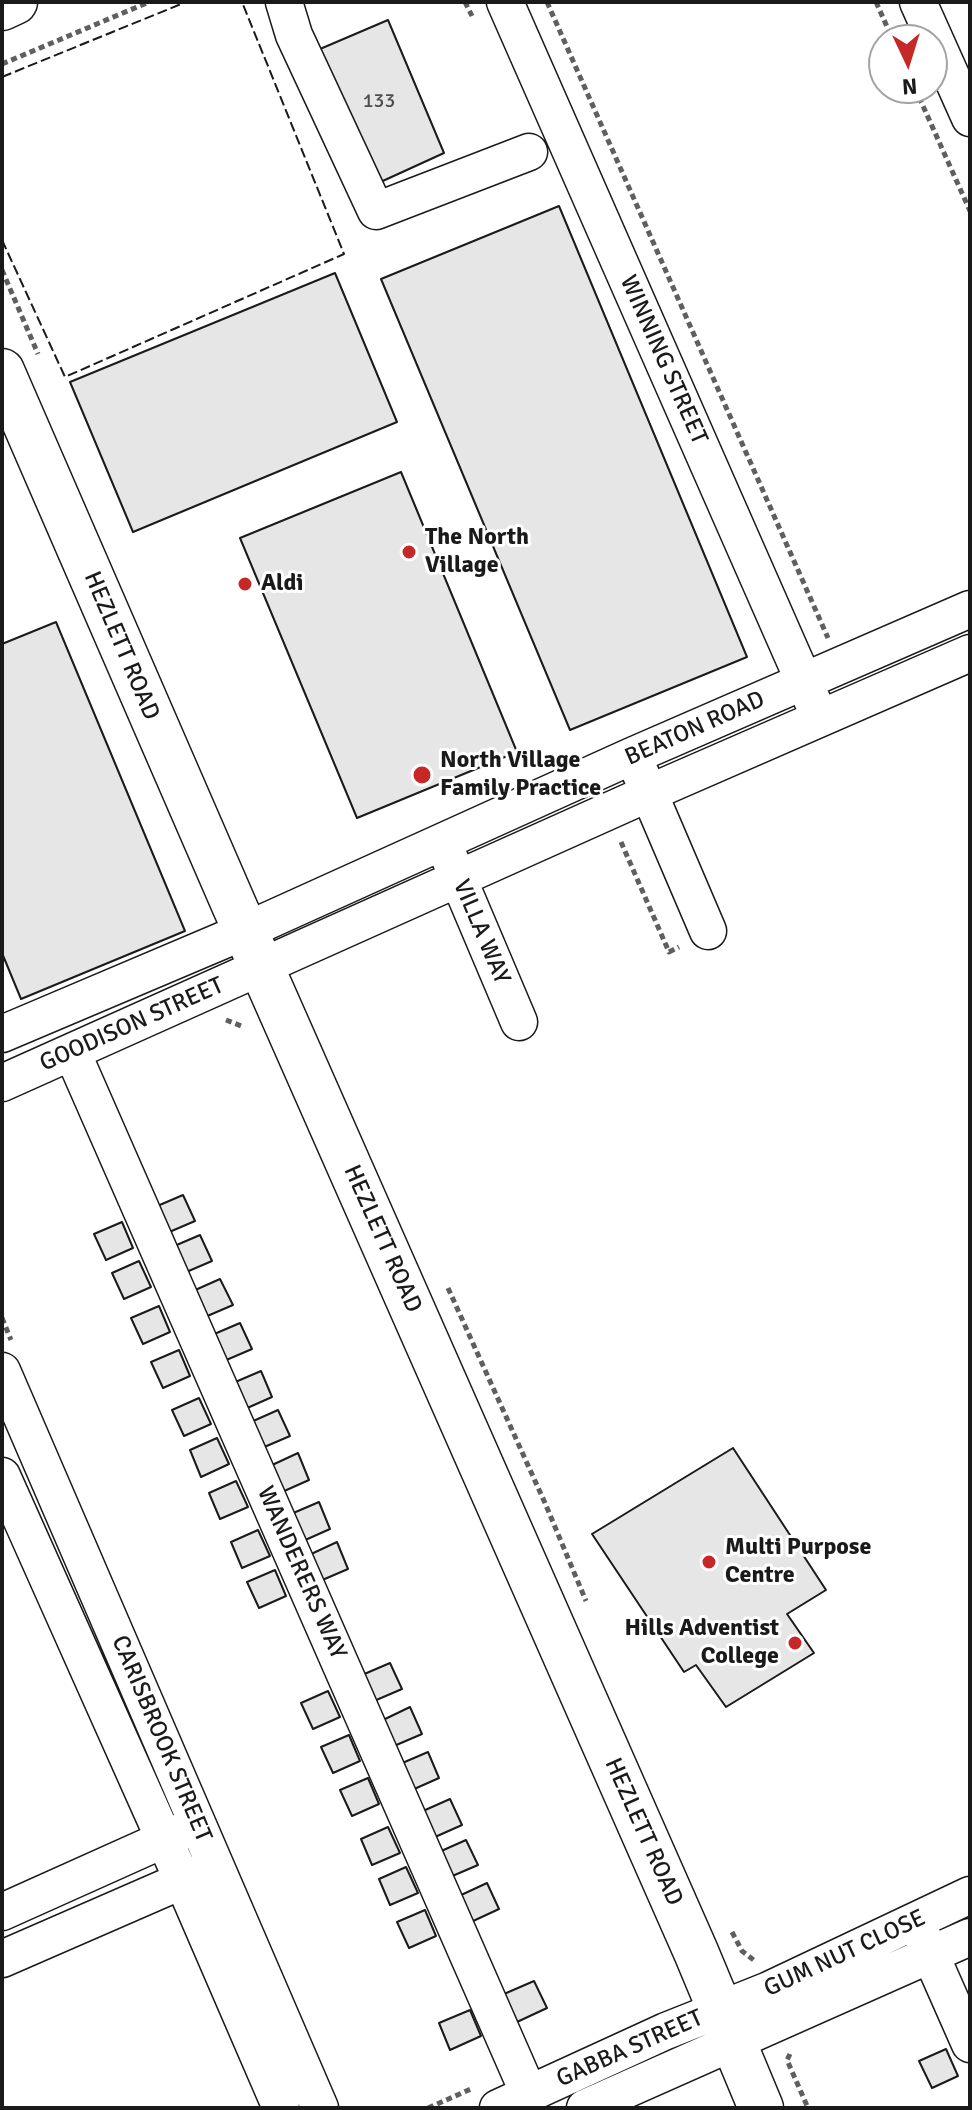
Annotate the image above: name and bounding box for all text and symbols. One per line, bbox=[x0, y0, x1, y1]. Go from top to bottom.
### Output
north arrow bbox=[868, 24, 948, 104]
text: N bbox=[901, 72, 918, 100]
house number: 133 bbox=[363, 90, 395, 114]
street label: WINNING STREET bbox=[613, 271, 713, 449]
place label: The North Village bbox=[425, 524, 529, 580]
marker: The North Village bbox=[400, 543, 418, 561]
street label: HEZLETT ROAD bbox=[77, 567, 165, 725]
place label: Aldi bbox=[261, 570, 304, 598]
marker: Aldi bbox=[236, 575, 254, 593]
street label: BEATON ROAD bbox=[621, 685, 769, 773]
place label: North Village Family Practice bbox=[440, 747, 601, 803]
marker: North Village Family Practice bbox=[411, 764, 433, 786]
street label: VILLA WAY bbox=[446, 875, 516, 989]
street label: GOODISON STREET bbox=[36, 972, 228, 1078]
street label: HEZLETT ROAD bbox=[337, 1161, 427, 1317]
street label: WANDERERS WAY bbox=[250, 1482, 352, 1664]
place label: Multi Purpose Centre bbox=[725, 1534, 871, 1590]
marker: Multi Purpose Centre bbox=[700, 1553, 718, 1571]
place label: Hills Adventist College bbox=[625, 1615, 779, 1671]
street label: CARISBROOK STREET bbox=[104, 1631, 218, 1847]
marker: Hills Adventist College bbox=[786, 1634, 804, 1652]
street label: HEZLETT ROAD bbox=[598, 1754, 688, 1910]
street label: GUM NUT CLOSE bbox=[760, 1904, 930, 2004]
street label: GABBA STREET bbox=[552, 2004, 708, 2094]

